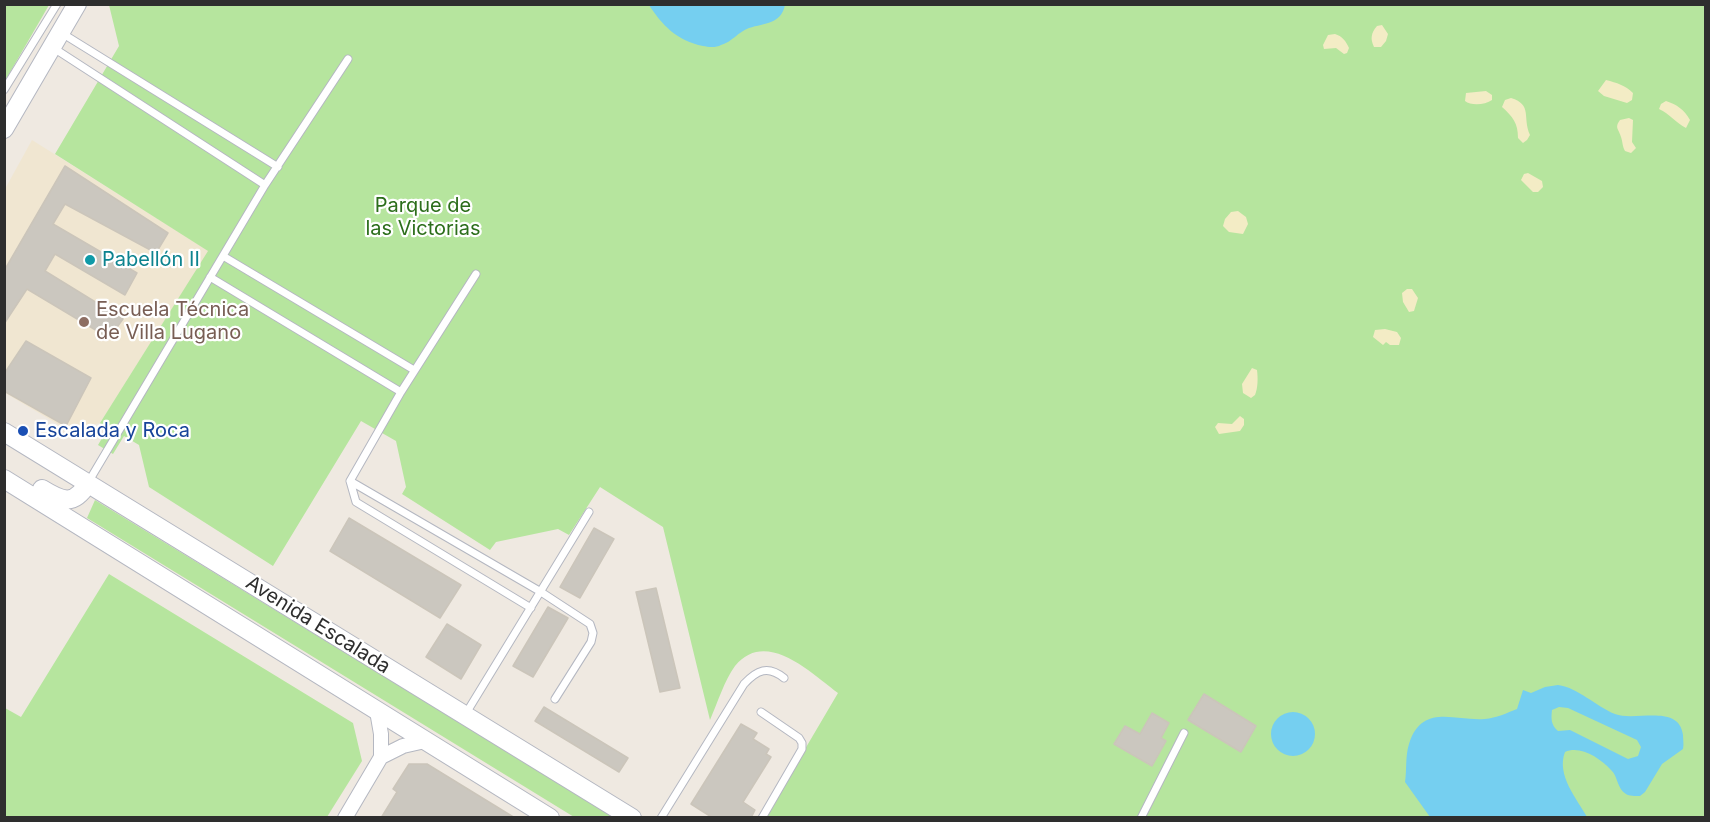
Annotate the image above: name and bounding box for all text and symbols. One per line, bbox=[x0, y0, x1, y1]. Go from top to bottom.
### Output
park label: Parque de las Victorias bbox=[365, 194, 481, 241]
place label: Pabellón II bbox=[102, 248, 200, 272]
marker: Pabellón II bbox=[83, 253, 97, 267]
place label: Escuela Técnica de Villa Lugano bbox=[96, 298, 249, 345]
marker: Escuela Técnica de Villa Lugano bbox=[77, 315, 91, 329]
place label: Escalada y Roca bbox=[35, 419, 190, 443]
marker: Escalada y Roca bbox=[16, 424, 30, 438]
street label: Avenida Escalada bbox=[241, 571, 395, 679]

